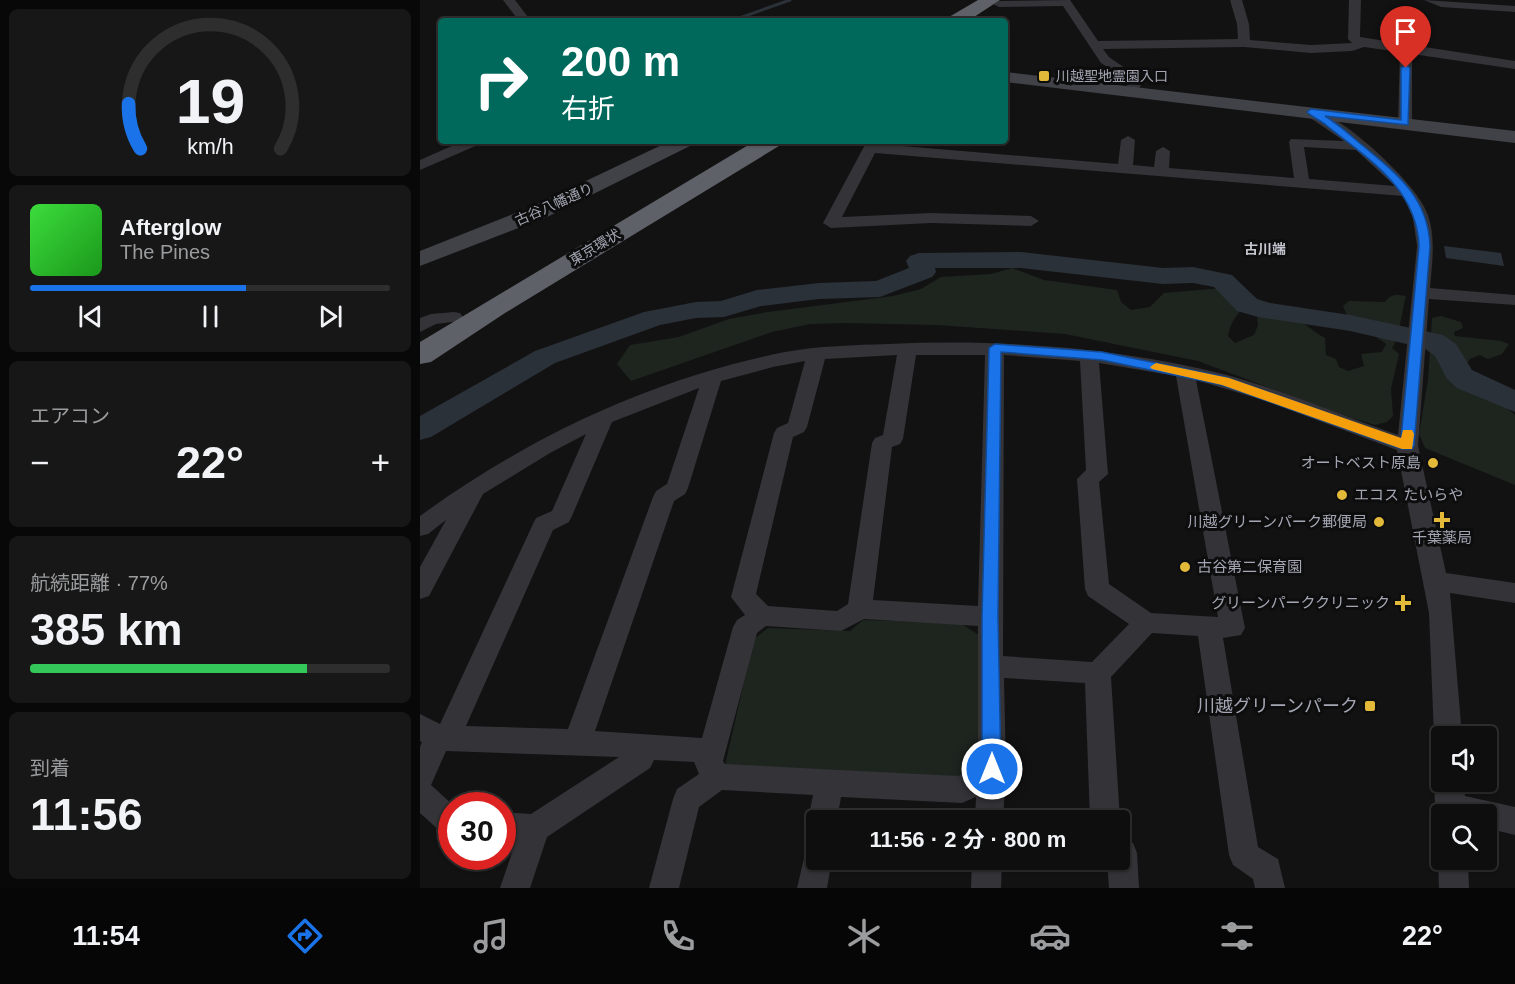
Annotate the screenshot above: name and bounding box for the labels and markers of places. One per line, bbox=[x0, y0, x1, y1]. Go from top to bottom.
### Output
pin bbox=[1380, 6, 1431, 68]
place label: 川越聖地霊園入口 bbox=[1056, 68, 1168, 84]
marker: 川越聖地霊園入口 bbox=[1037, 69, 1051, 83]
place label: オートベスト原島 bbox=[1301, 454, 1421, 471]
marker: オートベスト原島 bbox=[1426, 456, 1440, 470]
place label: エコス たいらや bbox=[1354, 486, 1463, 503]
marker: エコス たいらや bbox=[1335, 488, 1349, 502]
place label: 川越グリーンパーク郵便局 bbox=[1188, 513, 1367, 530]
marker: 千葉薬局 bbox=[1435, 513, 1449, 527]
marker: 川越グリーンパーク郵便局 bbox=[1372, 515, 1386, 529]
place label: 千葉薬局 bbox=[1412, 529, 1472, 546]
place label: 古谷第二保育園 bbox=[1197, 558, 1302, 575]
marker: 古谷第二保育園 bbox=[1178, 560, 1192, 574]
place label: グリーンパーククリニック bbox=[1211, 594, 1390, 611]
marker: グリーンパーククリニック bbox=[1394, 594, 1412, 612]
place label: 川越グリーンパーク bbox=[1197, 696, 1358, 716]
marker: 川越グリーンパーク bbox=[1363, 699, 1377, 713]

